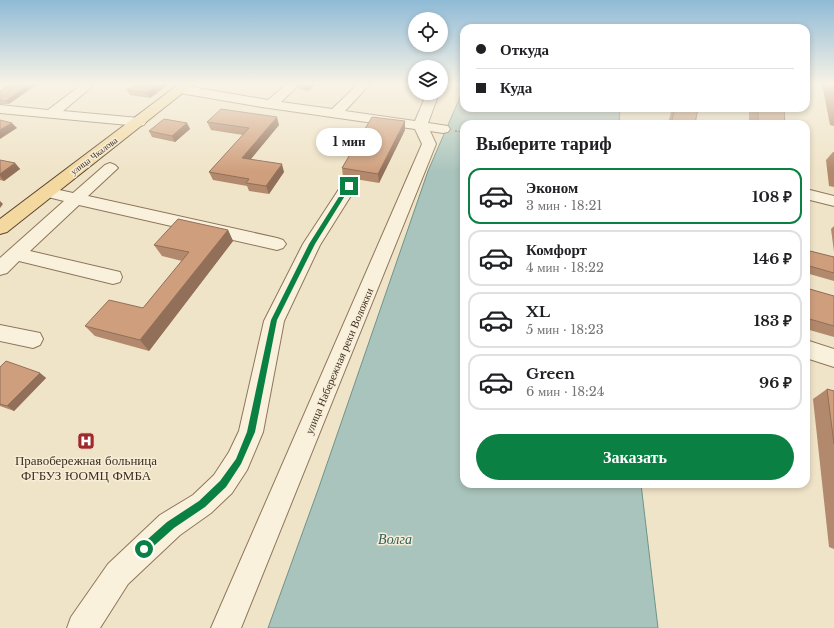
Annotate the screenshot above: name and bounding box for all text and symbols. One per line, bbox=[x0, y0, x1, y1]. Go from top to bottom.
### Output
map controls bbox=[408, 12, 448, 100]
button: locate bbox=[408, 12, 448, 52]
text: Откуда bbox=[500, 40, 549, 59]
button: layers bbox=[408, 60, 448, 100]
text: Куда bbox=[500, 78, 532, 97]
callout: 1 мин bbox=[316, 128, 382, 156]
text: 1 мин bbox=[333, 133, 365, 150]
text: Выберите тариф bbox=[476, 133, 612, 155]
street label: улица Чкалова bbox=[68, 134, 119, 177]
route end bbox=[340, 177, 358, 195]
icon: car bbox=[478, 178, 514, 214]
text: Эконом bbox=[526, 178, 578, 197]
text: 108 ₽ bbox=[752, 187, 792, 206]
text: 3 мин · 18:21 bbox=[526, 197, 602, 214]
icon: car bbox=[478, 240, 514, 276]
text: Комфорт bbox=[526, 240, 587, 259]
text: 146 ₽ bbox=[753, 249, 792, 268]
text: 4 мин · 18:22 bbox=[526, 259, 604, 276]
street label: улица Набережная реки Воложки bbox=[302, 286, 376, 436]
icon: car bbox=[478, 302, 514, 338]
text: XL bbox=[526, 302, 550, 321]
text: 183 ₽ bbox=[754, 311, 792, 330]
text: 5 мин · 18:23 bbox=[526, 321, 604, 338]
icon: car bbox=[478, 364, 514, 400]
text: Green bbox=[526, 364, 575, 383]
text: 96 ₽ bbox=[759, 373, 792, 392]
text: 6 мин · 18:24 bbox=[526, 383, 604, 400]
hospital icon: Правобережная больница ФГБУЗ ЮОМЦ ФМБА bbox=[76, 431, 96, 451]
button: Заказать bbox=[476, 434, 794, 480]
place label: Правобережная больница ФГБУЗ ЮОМЦ ФМБА bbox=[15, 452, 157, 484]
water label: Волга bbox=[378, 530, 412, 548]
route start bbox=[135, 540, 153, 558]

